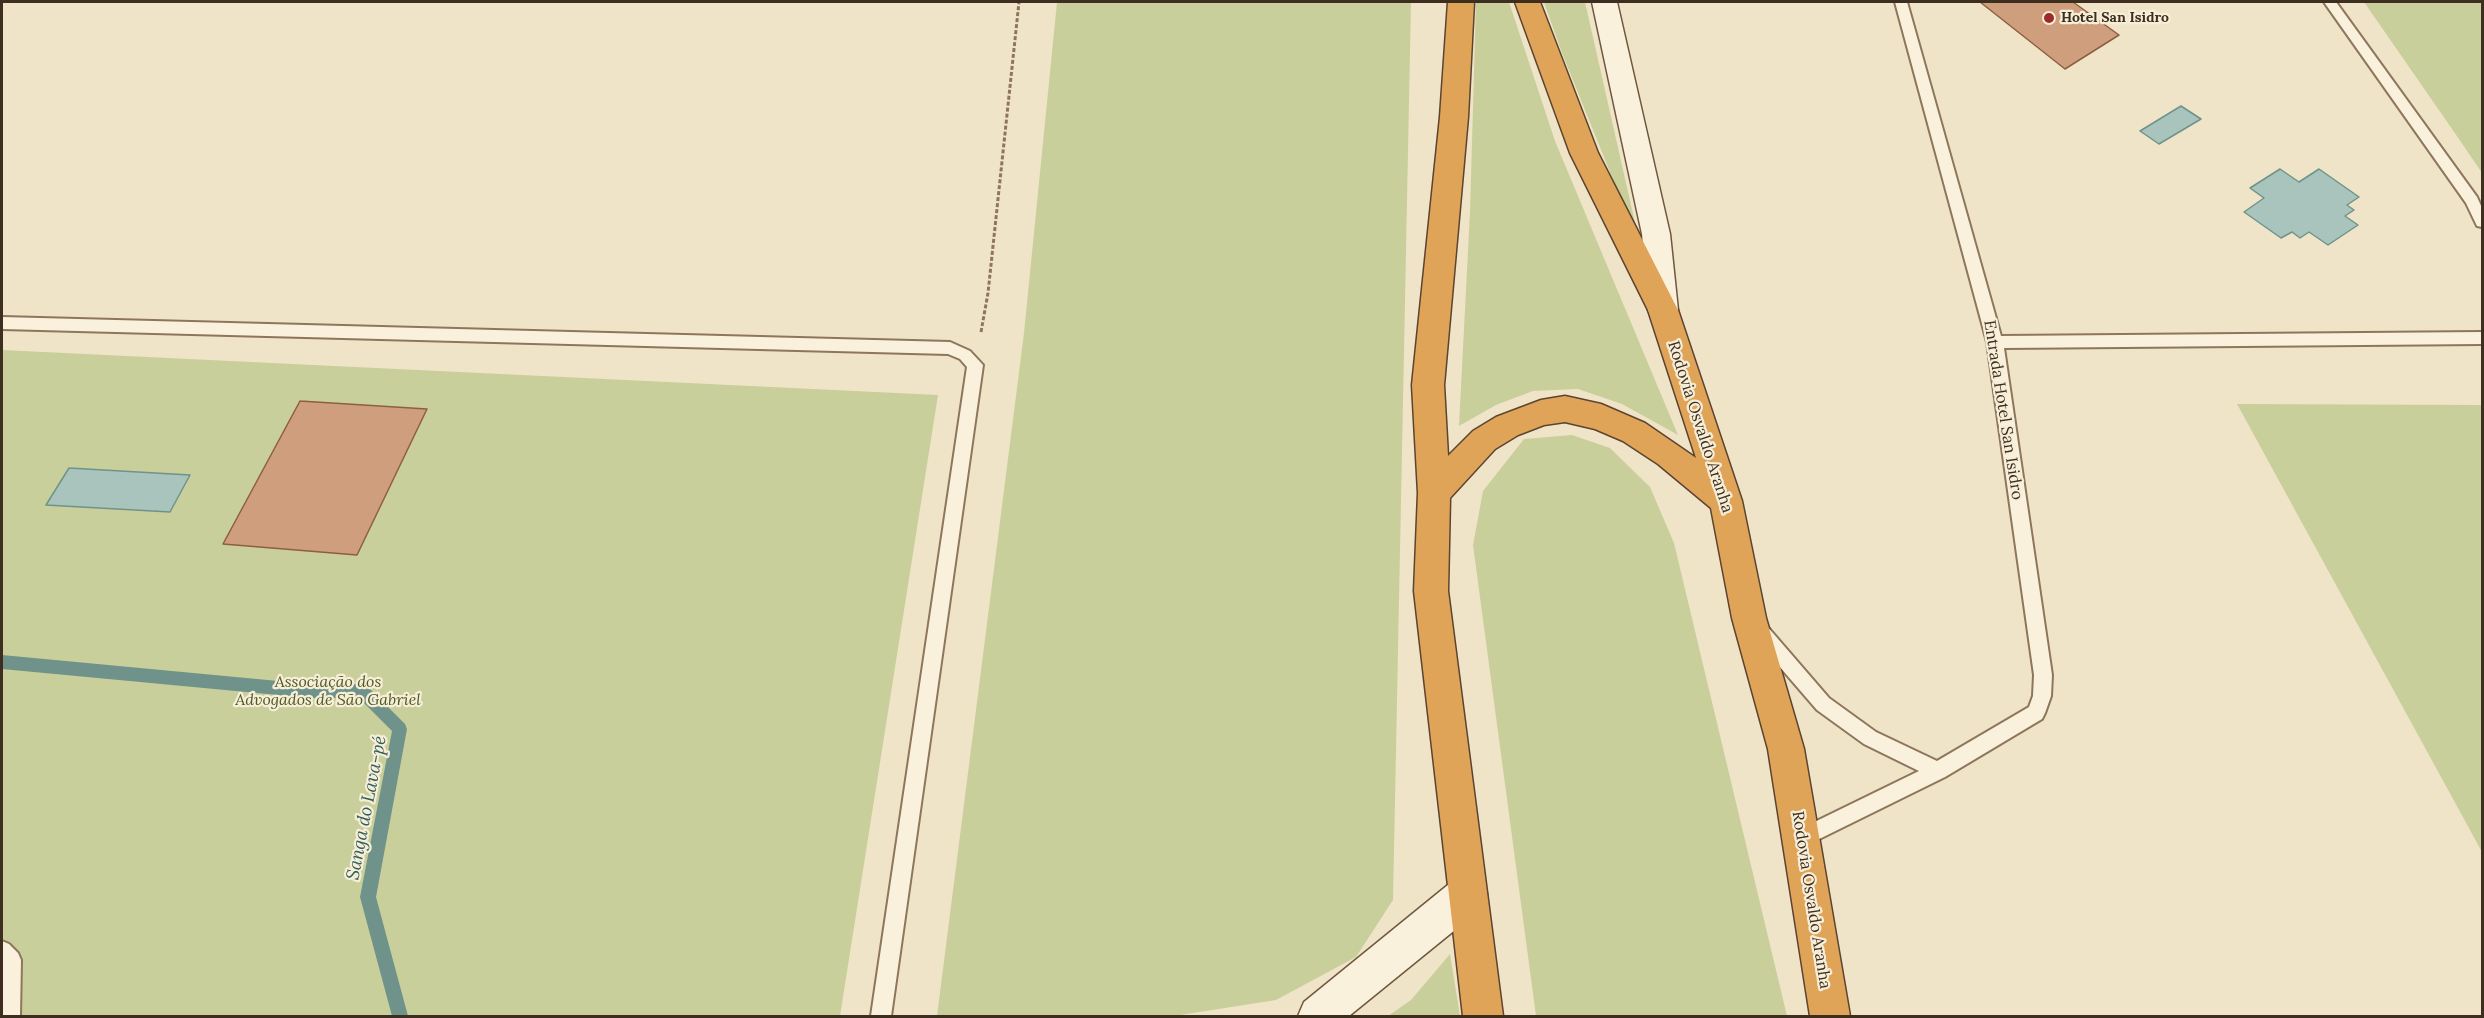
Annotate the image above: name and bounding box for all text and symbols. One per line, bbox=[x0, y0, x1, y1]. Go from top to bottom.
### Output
place label: Hotel San Isidro bbox=[2061, 10, 2169, 26]
marker: Hotel San Isidro bbox=[2042, 11, 2056, 25]
street label: Entrada Hotel San Isidro bbox=[1979, 319, 2027, 501]
street label: Rodovia Osvaldo Aranha bbox=[1663, 339, 1737, 515]
park label: Associação dos Advogados de São Gabriel bbox=[235, 672, 421, 710]
water label: Sanga do Lava-pé bbox=[342, 734, 392, 882]
street label: Rodovia Osvaldo Aranha bbox=[1787, 810, 1835, 990]

